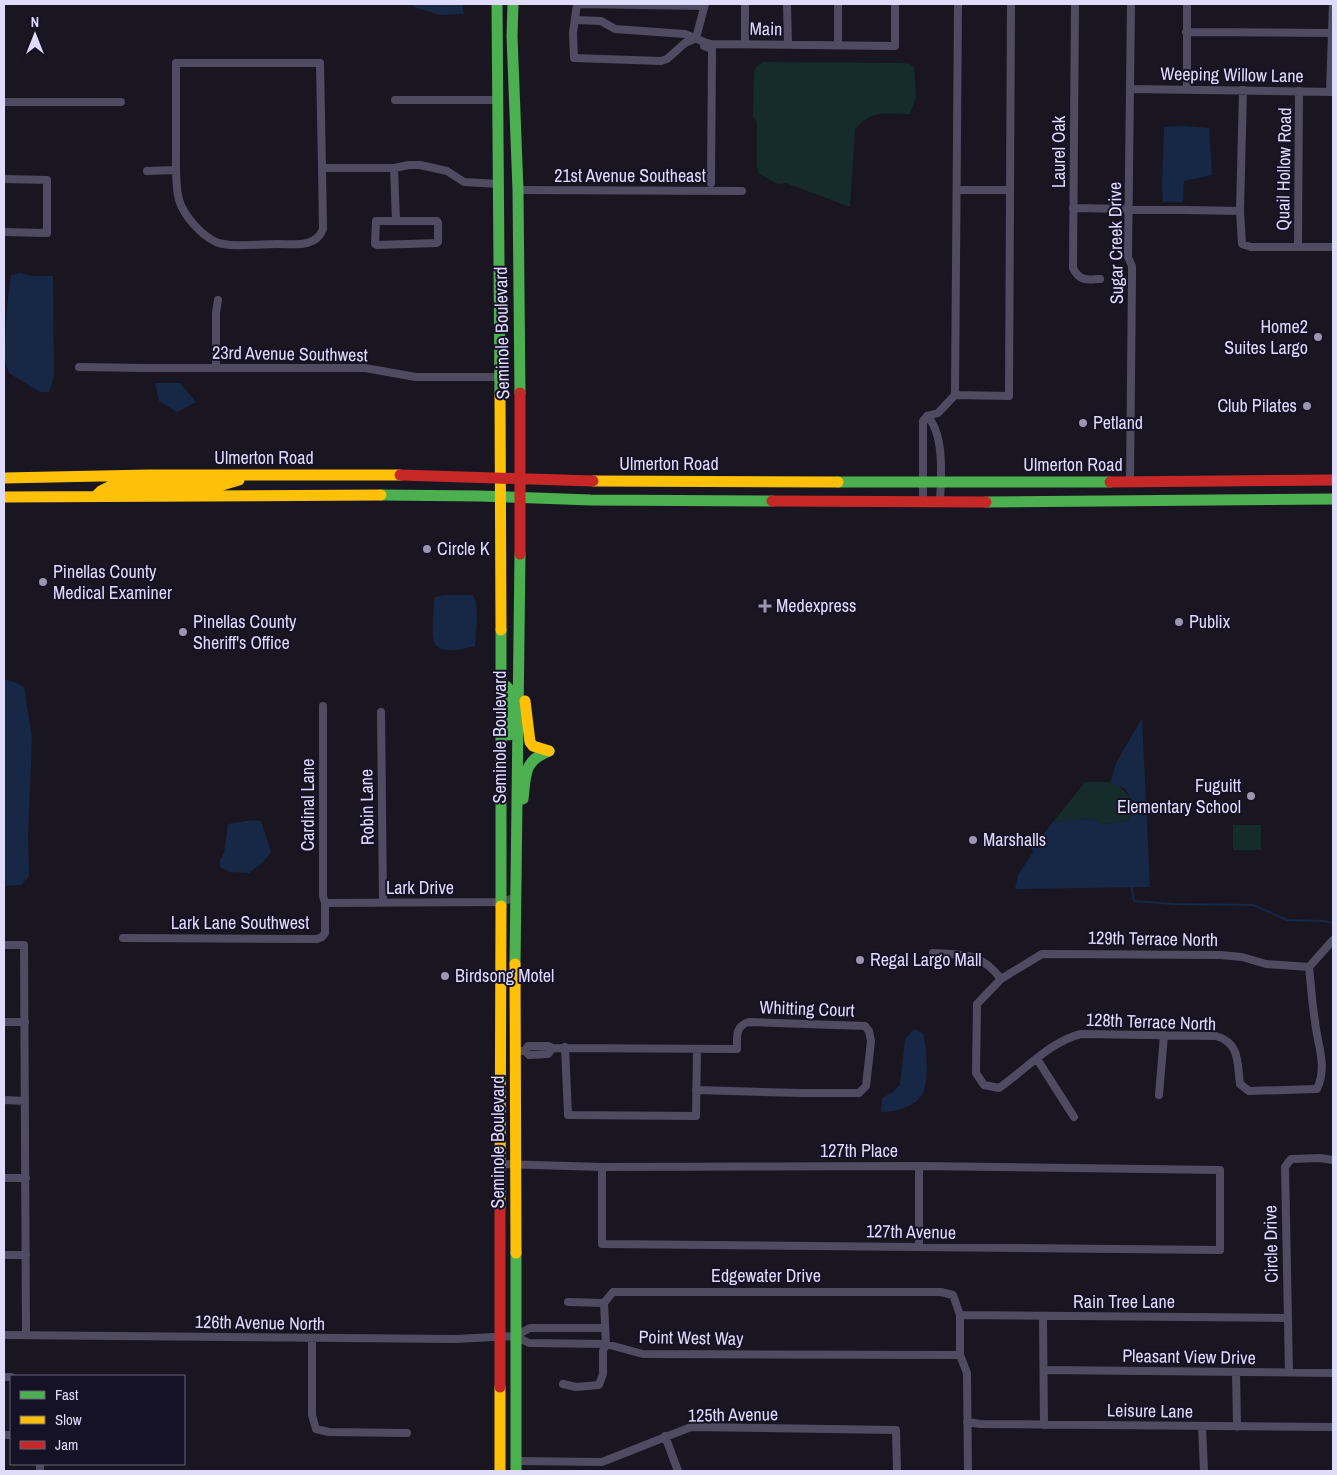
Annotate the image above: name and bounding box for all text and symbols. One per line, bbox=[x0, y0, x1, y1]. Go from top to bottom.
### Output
north arrow bbox=[10, 10, 60, 60]
text: N bbox=[31, 13, 39, 31]
street label: Main bbox=[749, 16, 783, 41]
street label: Weeping Willow Lane bbox=[1160, 61, 1304, 88]
street label: Quail Hollow Road bbox=[1270, 107, 1297, 231]
street label: Laurel Oak bbox=[1046, 115, 1071, 188]
street label: 21st Avenue Southeast bbox=[554, 163, 706, 188]
street label: Sugar Creek Drive bbox=[1102, 182, 1129, 304]
street label: Seminole Boulevard bbox=[488, 266, 515, 400]
place label: Home2 Suites Largo bbox=[1224, 314, 1308, 360]
marker: Home2 Suites Largo bbox=[1312, 331, 1324, 343]
street label: 23rd Avenue Southwest bbox=[212, 340, 368, 367]
place label: Club Pilates bbox=[1217, 393, 1297, 418]
marker: Club Pilates bbox=[1301, 400, 1313, 412]
place label: Petland bbox=[1093, 410, 1143, 435]
marker: Petland bbox=[1077, 417, 1089, 429]
street label: Ulmerton Road bbox=[214, 445, 314, 470]
street label: Ulmerton Road bbox=[619, 451, 719, 476]
street label: Ulmerton Road bbox=[1023, 452, 1123, 477]
place label: Circle K bbox=[437, 536, 490, 561]
marker: Circle K bbox=[421, 543, 433, 555]
place label: Pinellas County Medical Examiner bbox=[53, 559, 172, 605]
marker: Pinellas County Medical Examiner bbox=[37, 576, 49, 588]
place label: Medexpress bbox=[776, 593, 856, 618]
marker: Medexpress bbox=[758, 599, 772, 613]
place label: Pinellas County Sheriff's Office bbox=[193, 609, 297, 655]
place label: Publix bbox=[1189, 609, 1231, 634]
marker: Publix bbox=[1173, 616, 1185, 628]
marker: Pinellas County Sheriff's Office bbox=[177, 626, 189, 638]
street label: Seminole Boulevard bbox=[487, 671, 512, 803]
street label: Cardinal Lane bbox=[295, 759, 320, 851]
street label: Robin Lane bbox=[353, 769, 380, 845]
place label: Fuguitt Elementary School bbox=[1117, 773, 1241, 819]
marker: Fuguitt Elementary School bbox=[1245, 790, 1257, 802]
place label: Marshalls bbox=[983, 827, 1046, 852]
marker: Marshalls bbox=[967, 834, 979, 846]
street label: Lark Drive bbox=[386, 875, 454, 900]
street label: Lark Lane Southwest bbox=[171, 910, 309, 935]
street label: 129th Terrace North bbox=[1088, 925, 1218, 952]
place label: Regal Largo Mall bbox=[870, 947, 982, 972]
marker: Regal Largo Mall bbox=[854, 954, 866, 966]
place label: Birdsong Motel bbox=[455, 963, 554, 988]
marker: Birdsong Motel bbox=[439, 970, 451, 982]
street label: Whitting Court bbox=[759, 994, 855, 1023]
street label: 128th Terrace North bbox=[1086, 1007, 1217, 1036]
street label: Seminole Boulevard bbox=[485, 1076, 510, 1208]
street label: 127th Place bbox=[820, 1138, 898, 1163]
street label: Circle Drive bbox=[1257, 1205, 1284, 1283]
street label: 127th Avenue bbox=[866, 1218, 956, 1245]
street label: Edgewater Drive bbox=[711, 1263, 821, 1288]
street label: Rain Tree Lane bbox=[1073, 1289, 1175, 1314]
street label: 126th Avenue North bbox=[195, 1309, 325, 1336]
street label: Point West Way bbox=[638, 1324, 744, 1351]
street label: Pleasant View Drive bbox=[1122, 1343, 1256, 1370]
legend bbox=[10, 1375, 185, 1465]
text: Fast bbox=[55, 1384, 79, 1405]
street label: Leisure Lane bbox=[1107, 1397, 1193, 1424]
street label: 125th Avenue bbox=[688, 1401, 778, 1428]
text: Slow bbox=[55, 1409, 82, 1430]
text: Jam bbox=[55, 1434, 78, 1455]

